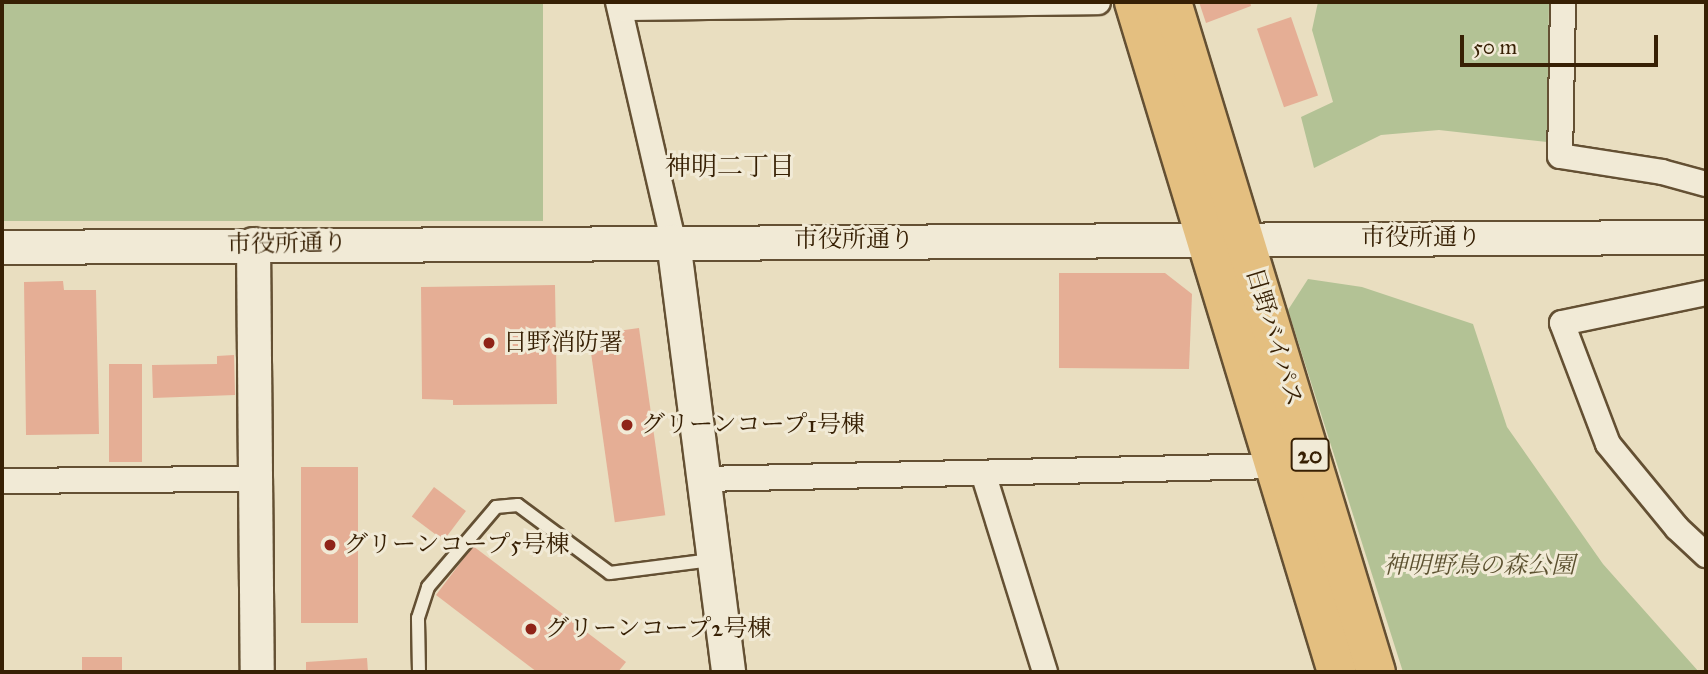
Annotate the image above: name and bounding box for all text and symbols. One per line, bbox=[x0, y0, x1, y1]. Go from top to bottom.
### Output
scale bar bbox=[1463, 21, 1661, 65]
text: 50 m bbox=[1473, 34, 1517, 60]
district label: 神明二丁目 bbox=[665, 151, 795, 183]
street label: 市役所通り bbox=[1361, 224, 1481, 252]
street label: 市役所通り bbox=[794, 226, 914, 254]
street label: 市役所通り bbox=[227, 229, 347, 259]
street label: 日野バイパス bbox=[1239, 264, 1309, 410]
place label: 日野消防署 bbox=[503, 329, 623, 357]
marker: 日野消防署 bbox=[481, 335, 497, 351]
place label: グリーンコープ1号棟 bbox=[641, 411, 866, 439]
marker: グリーンコープ1号棟 bbox=[619, 417, 635, 433]
road number: 20 bbox=[1289, 436, 1331, 475]
place label: グリーンコープ5号棟 bbox=[344, 531, 571, 559]
marker: グリーンコープ5号棟 bbox=[322, 537, 338, 553]
park label: 神明野鳥の森公園 bbox=[1383, 552, 1575, 580]
place label: グリーンコープ2号棟 bbox=[545, 615, 773, 643]
marker: グリーンコープ2号棟 bbox=[523, 621, 539, 637]

